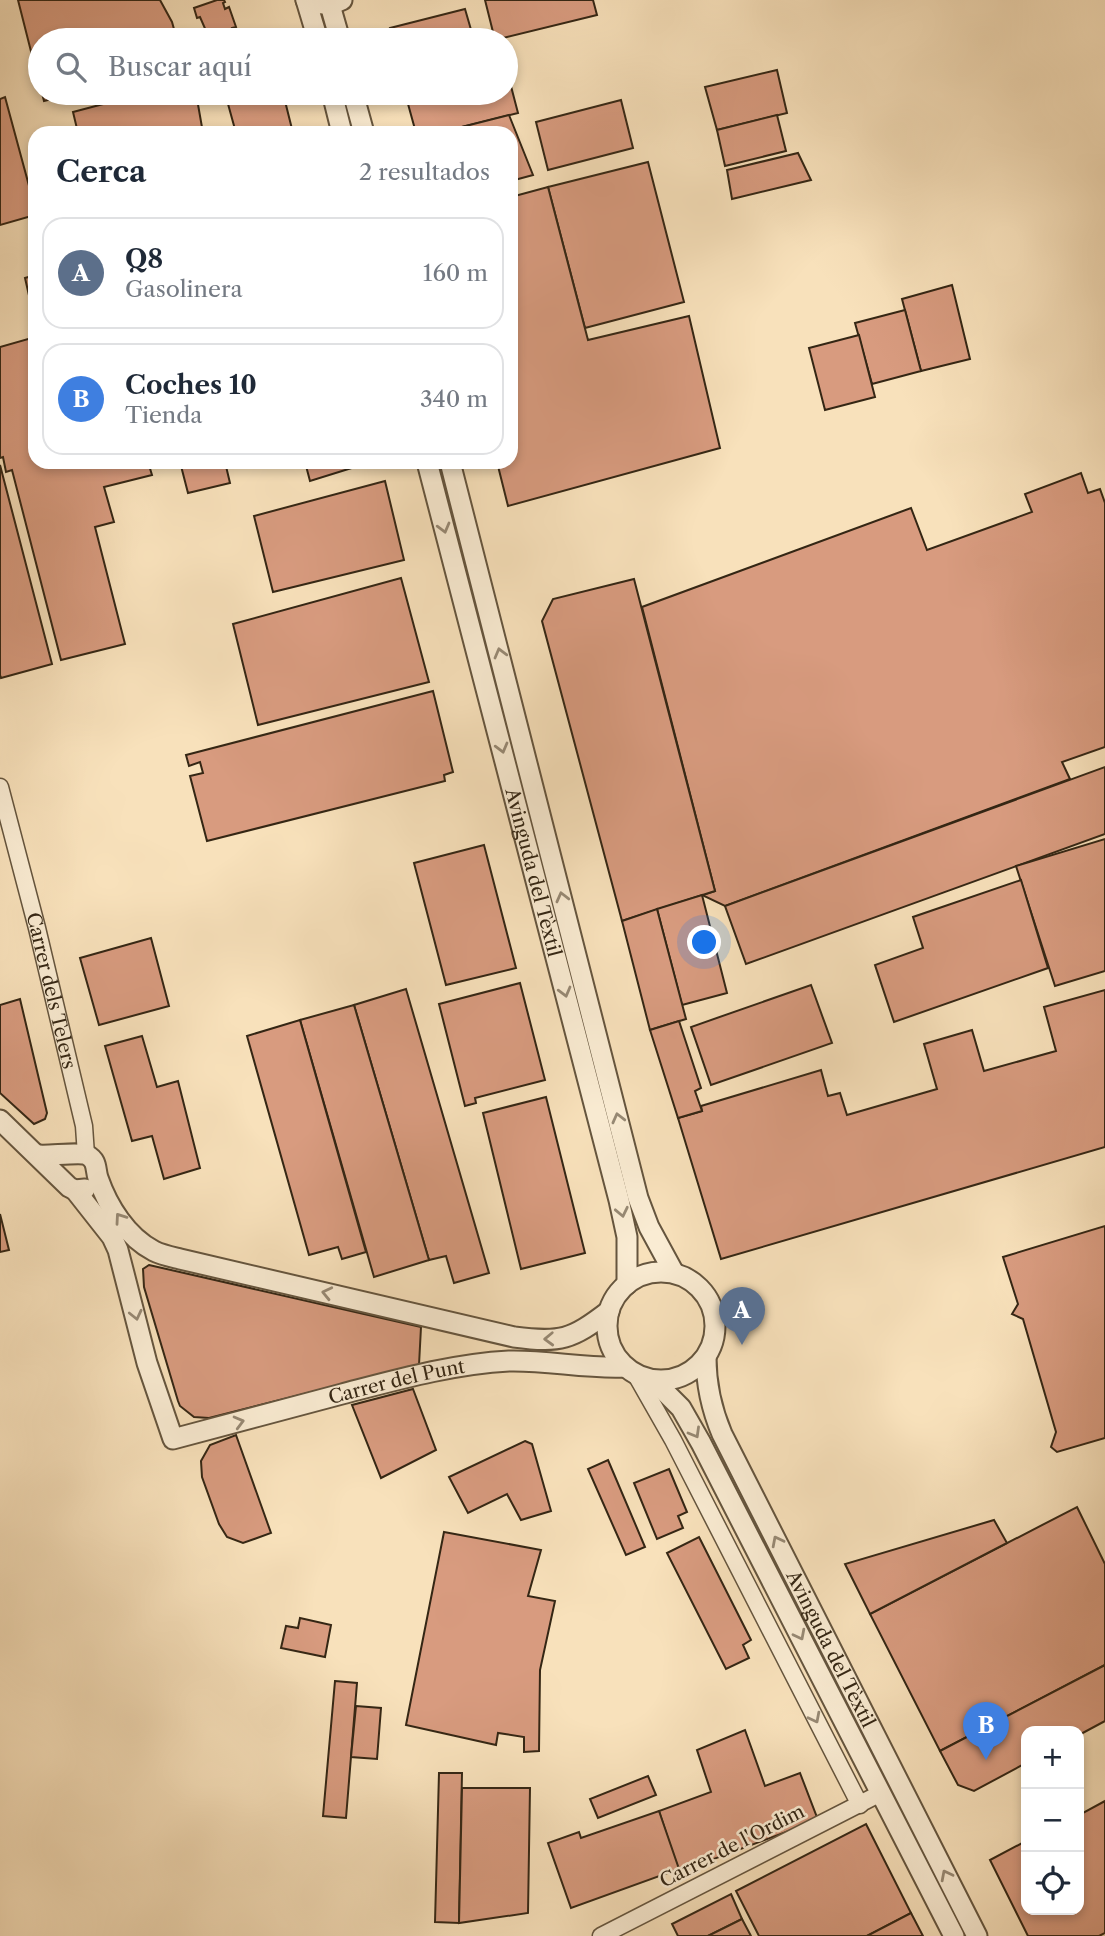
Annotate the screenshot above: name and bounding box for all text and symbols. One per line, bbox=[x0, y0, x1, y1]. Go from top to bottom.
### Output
search box bbox=[28, 28, 518, 105]
icon: search bbox=[52, 48, 90, 86]
text: Buscar aquí bbox=[108, 51, 252, 83]
text: Cerca bbox=[56, 153, 146, 190]
text: 2 resultados bbox=[359, 158, 490, 186]
text: Q8 bbox=[125, 243, 163, 275]
text: A bbox=[72, 259, 90, 287]
text: 160 m bbox=[423, 259, 488, 287]
text: Gasolinera bbox=[125, 275, 243, 303]
text: Coches 10 bbox=[125, 369, 257, 401]
text: B bbox=[72, 385, 90, 413]
text: 340 m bbox=[420, 385, 488, 413]
text: Tienda bbox=[125, 401, 202, 429]
one-way arrow bbox=[436, 522, 451, 534]
one-way arrow bbox=[494, 647, 508, 659]
one-way arrow bbox=[494, 742, 508, 754]
street label: Avinguda del Tèxtil bbox=[501, 785, 567, 959]
one-way arrow bbox=[556, 891, 570, 903]
street label: Carrer dels Telers bbox=[22, 910, 82, 1071]
your location bbox=[687, 925, 721, 959]
one-way arrow bbox=[557, 986, 571, 998]
one-way arrow bbox=[612, 1112, 626, 1124]
one-way arrow bbox=[613, 1206, 628, 1218]
one-way arrow bbox=[116, 1213, 128, 1226]
one-way arrow bbox=[321, 1287, 333, 1302]
pin: A bbox=[719, 1287, 765, 1345]
one-way arrow bbox=[127, 1309, 142, 1321]
one-way arrow bbox=[543, 1332, 554, 1347]
street label: Carrer del Punt bbox=[326, 1354, 467, 1409]
one-way arrow bbox=[232, 1415, 244, 1430]
one-way arrow bbox=[687, 1426, 700, 1439]
one-way arrow bbox=[771, 1536, 785, 1548]
street label: Avinguda del Tèxtil bbox=[781, 1565, 881, 1731]
one-way arrow bbox=[791, 1628, 805, 1640]
pin: B bbox=[963, 1702, 1009, 1760]
one-way arrow bbox=[806, 1711, 820, 1723]
map controls bbox=[1021, 1726, 1084, 1915]
button: + bbox=[1021, 1726, 1084, 1789]
button: − bbox=[1021, 1789, 1084, 1852]
street label: Carrer de l'Ordim bbox=[656, 1799, 808, 1892]
button: locate bbox=[1021, 1852, 1084, 1915]
one-way arrow bbox=[940, 1870, 954, 1882]

